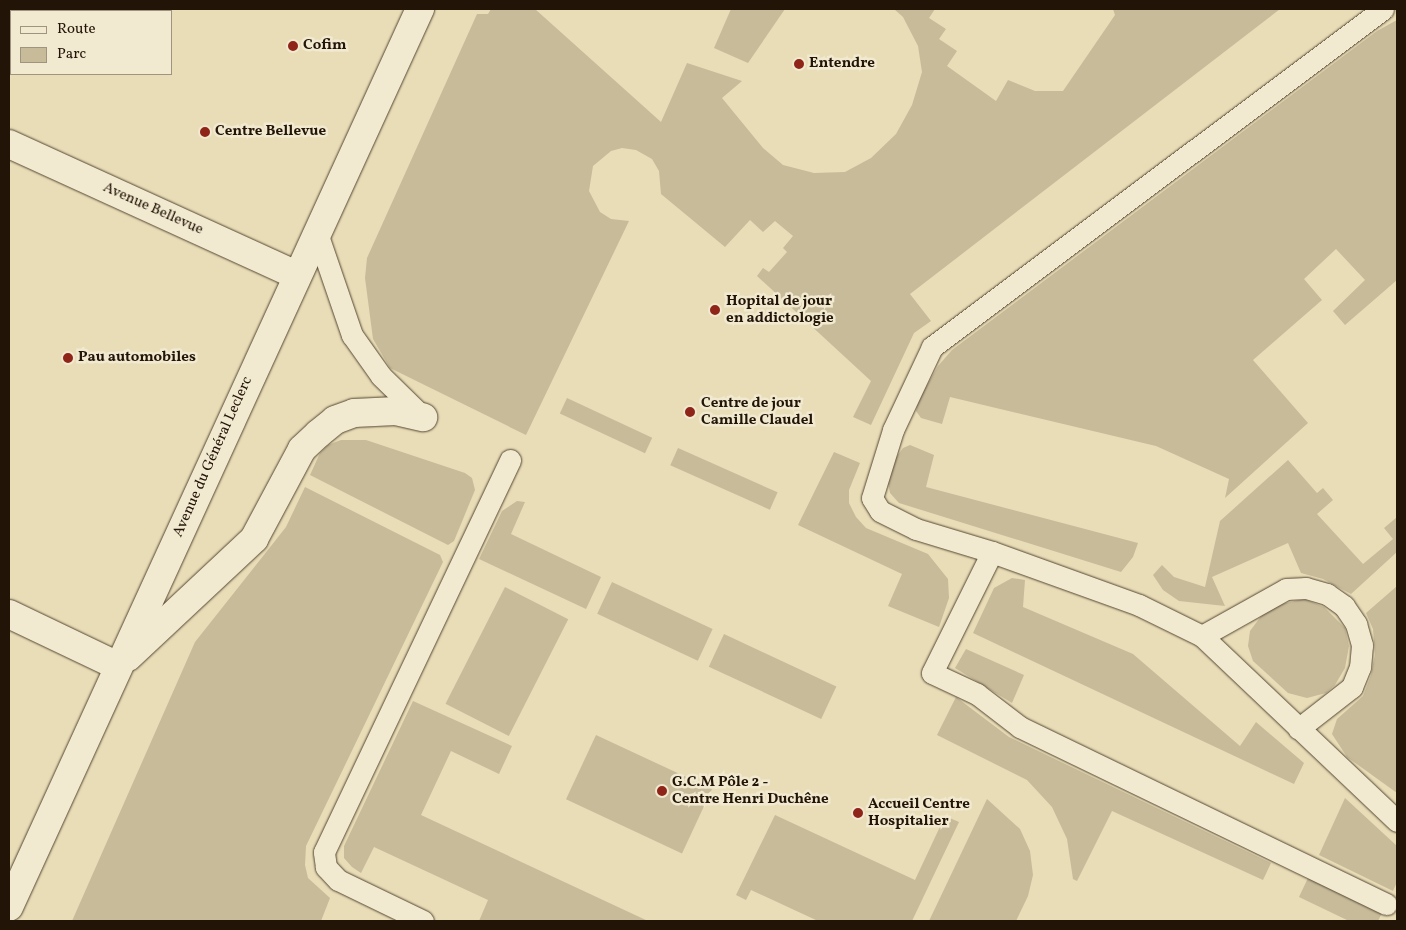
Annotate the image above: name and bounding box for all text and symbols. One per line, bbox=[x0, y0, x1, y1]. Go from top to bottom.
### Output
legend bbox=[10, 10, 172, 75]
text: Route bbox=[57, 19, 96, 40]
place label: Cofim bbox=[303, 37, 346, 55]
marker: Cofim bbox=[287, 40, 299, 52]
text: Parc bbox=[57, 44, 86, 65]
place label: Entendre bbox=[809, 55, 875, 73]
marker: Entendre bbox=[793, 58, 805, 70]
place label: Centre Bellevue bbox=[215, 123, 326, 141]
marker: Centre Bellevue bbox=[199, 126, 211, 138]
street label: Avenue Bellevue bbox=[100, 179, 206, 239]
place label: Hopital de jour en addictologie bbox=[726, 292, 834, 327]
marker: Hopital de jour en addictologie bbox=[708, 303, 722, 317]
place label: Pau automobiles bbox=[78, 349, 196, 367]
marker: Pau automobiles bbox=[62, 352, 74, 364]
street label: Avenue du Général Leclerc bbox=[169, 374, 257, 540]
place label: Centre de jour Camille Claudel bbox=[701, 394, 813, 429]
marker: Centre de jour Camille Claudel bbox=[683, 405, 697, 419]
place label: G.C.M Pôle 2 - Centre Henri Duchêne bbox=[672, 773, 829, 808]
marker: G.C.M Pôle 2 - Centre Henri Duchêne bbox=[656, 785, 668, 797]
place label: Accueil Centre Hospitalier bbox=[868, 795, 970, 830]
marker: Accueil Centre Hospitalier bbox=[852, 807, 864, 819]

